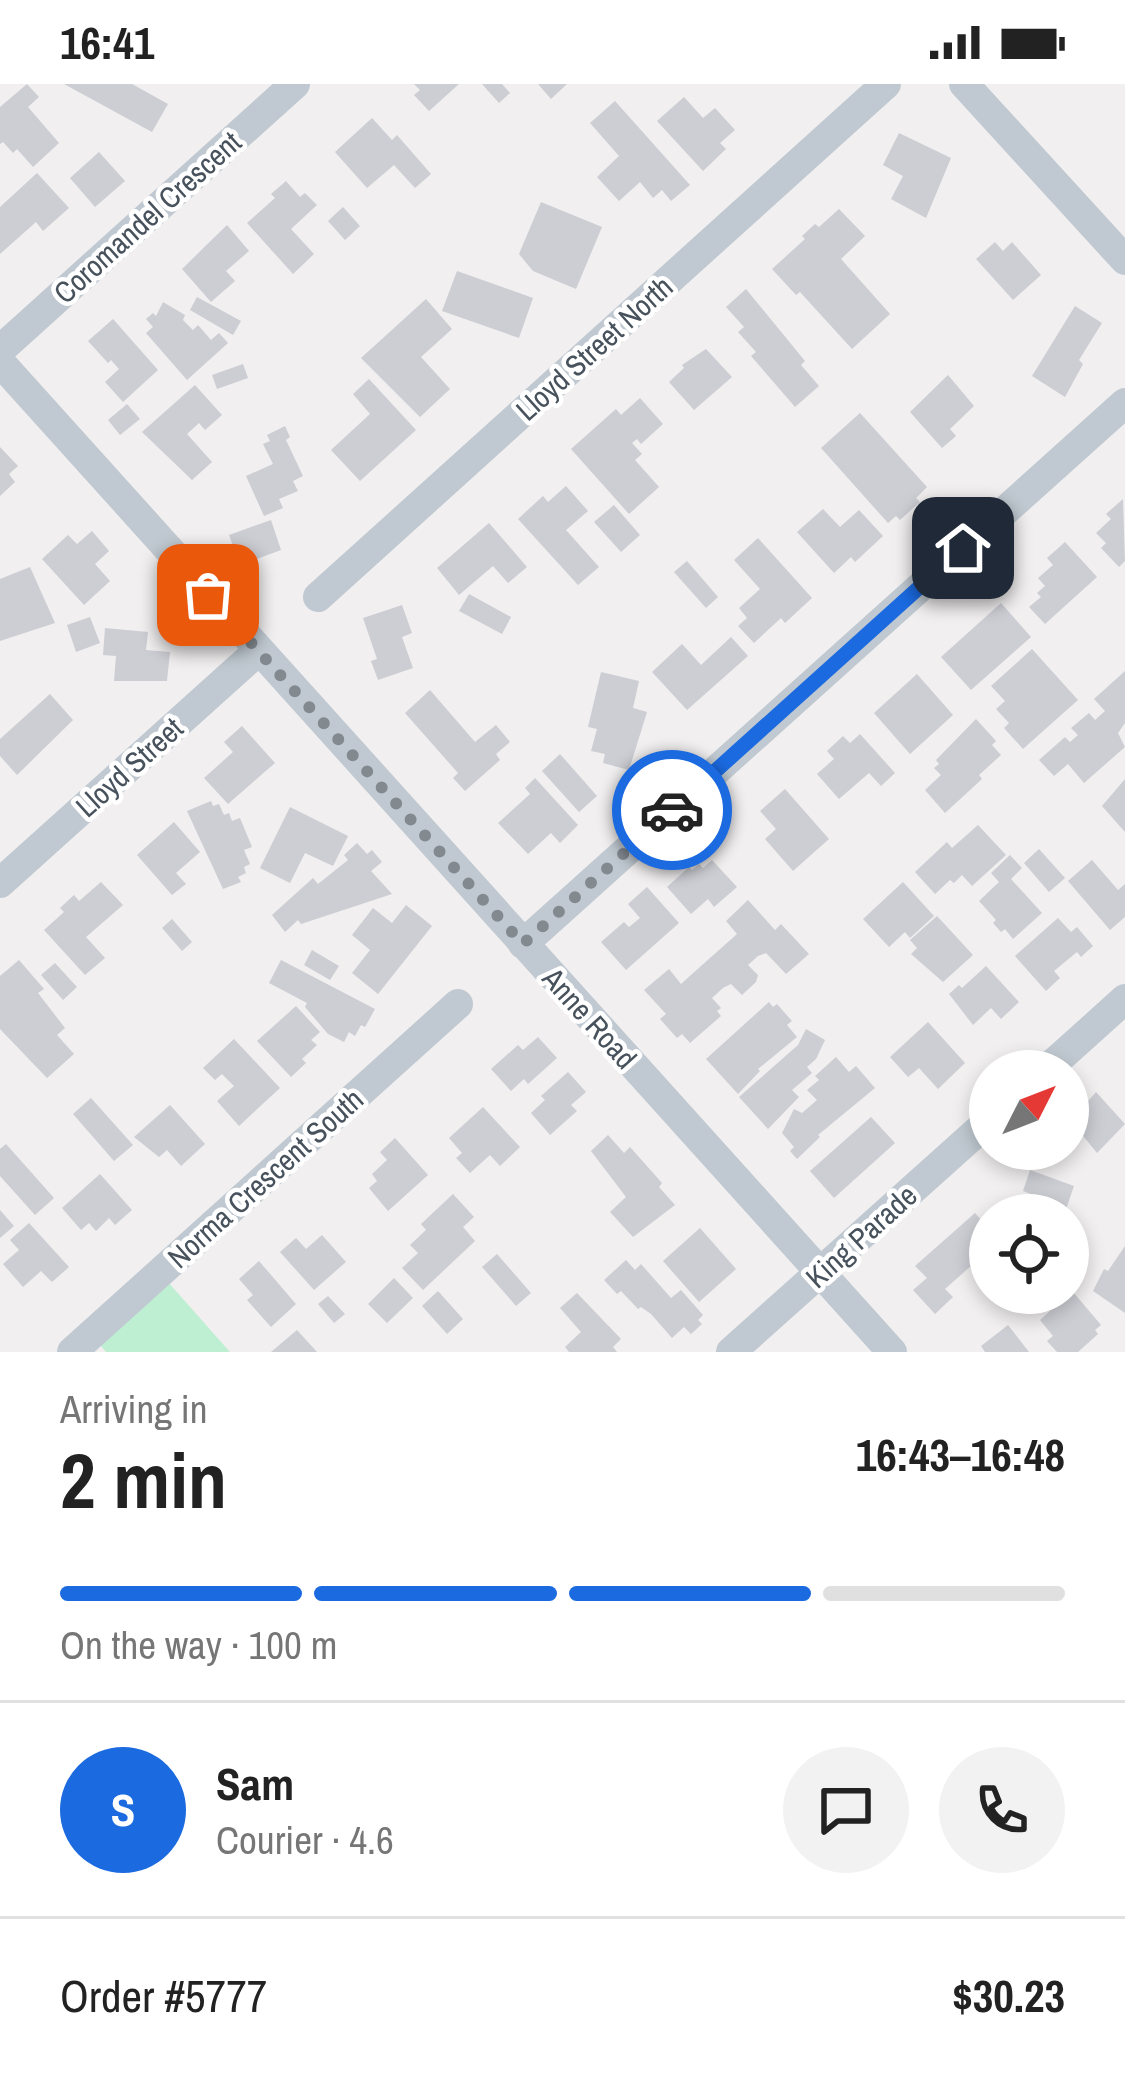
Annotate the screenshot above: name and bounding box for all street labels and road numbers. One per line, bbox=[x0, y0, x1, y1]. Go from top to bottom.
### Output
street label: Coromandel Crescent bbox=[45, 122, 249, 312]
street label: Lloyd Street North bbox=[507, 267, 681, 429]
street label: Lloyd Street bbox=[67, 708, 191, 826]
street label: Anne Road bbox=[533, 958, 646, 1077]
street label: Norma Crescent South bbox=[159, 1079, 371, 1277]
street label: King Parade bbox=[797, 1175, 925, 1297]

